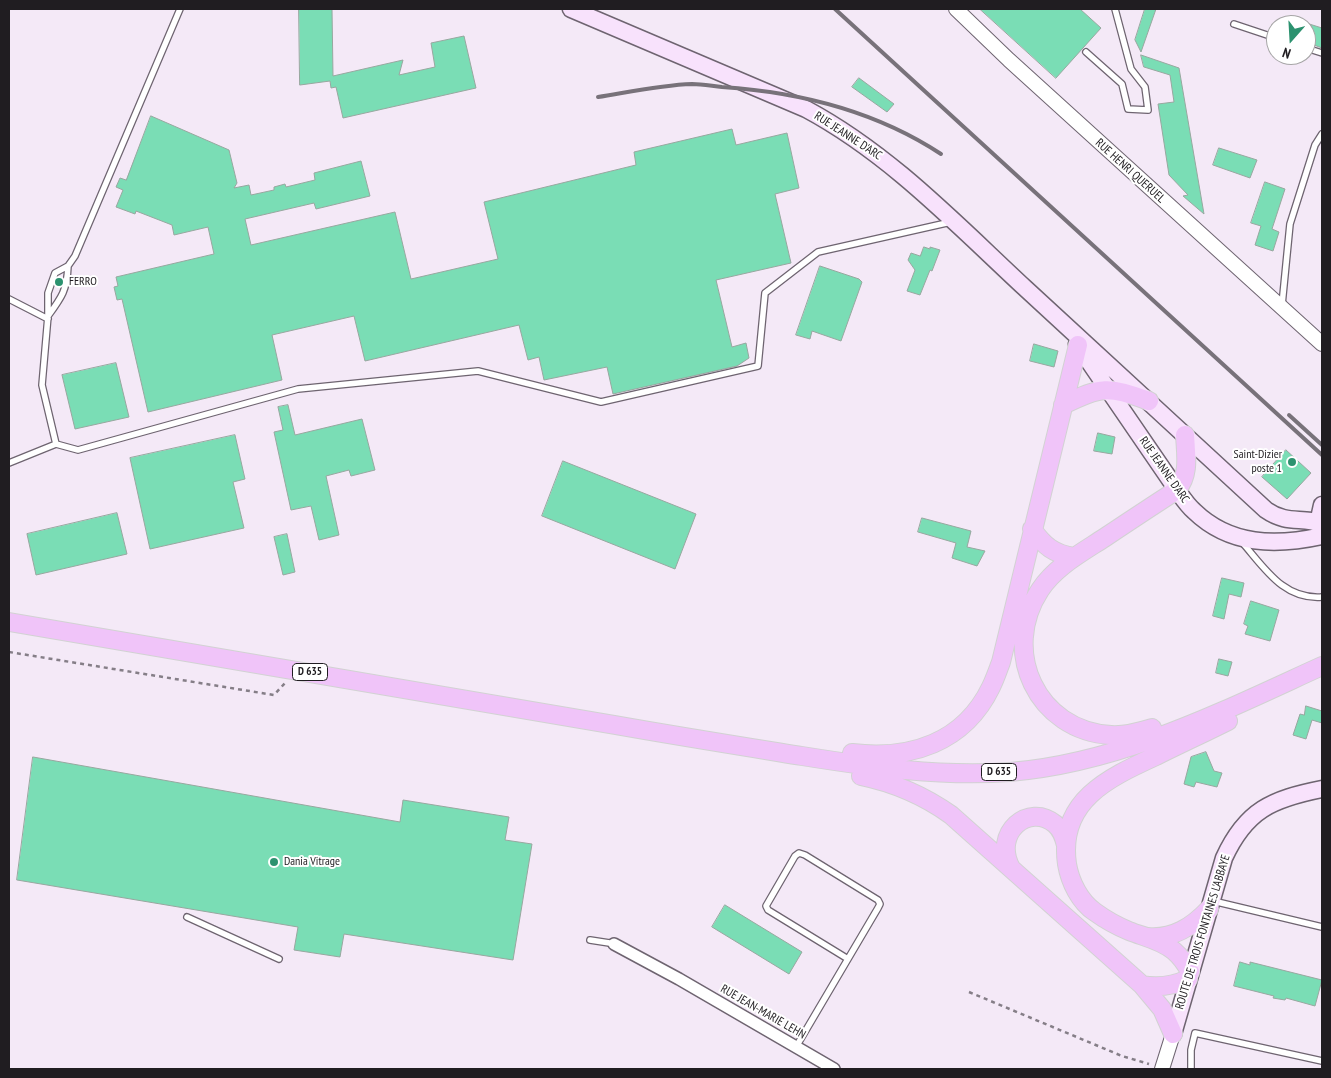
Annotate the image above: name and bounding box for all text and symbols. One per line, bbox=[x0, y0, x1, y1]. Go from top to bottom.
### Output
north arrow bbox=[1266, 15, 1316, 65]
text: N bbox=[1280, 43, 1293, 63]
street label: RUE JEANNE D'ARC bbox=[812, 109, 884, 163]
street label: RUE HENRI QUERUEL bbox=[1092, 136, 1168, 206]
place label: FERRO bbox=[69, 275, 97, 289]
marker: FERRO bbox=[53, 276, 65, 288]
street label: RUE JEANNE D'ARC bbox=[1136, 434, 1192, 506]
place label: Saint-Dizier poste 1 bbox=[1234, 448, 1282, 476]
marker: Saint-Dizier poste 1 bbox=[1286, 456, 1298, 468]
road number: D 635 bbox=[292, 664, 328, 680]
road number: D 635 bbox=[982, 764, 1016, 780]
street label: ROUTE DE TROIS FONTAINES L'ABBAYE bbox=[1173, 853, 1233, 1011]
place label: Dania Vitrage bbox=[284, 855, 340, 869]
marker: Dania Vitrage bbox=[268, 856, 280, 868]
street label: RUE JEAN-MARIE LEHN bbox=[718, 982, 808, 1042]

